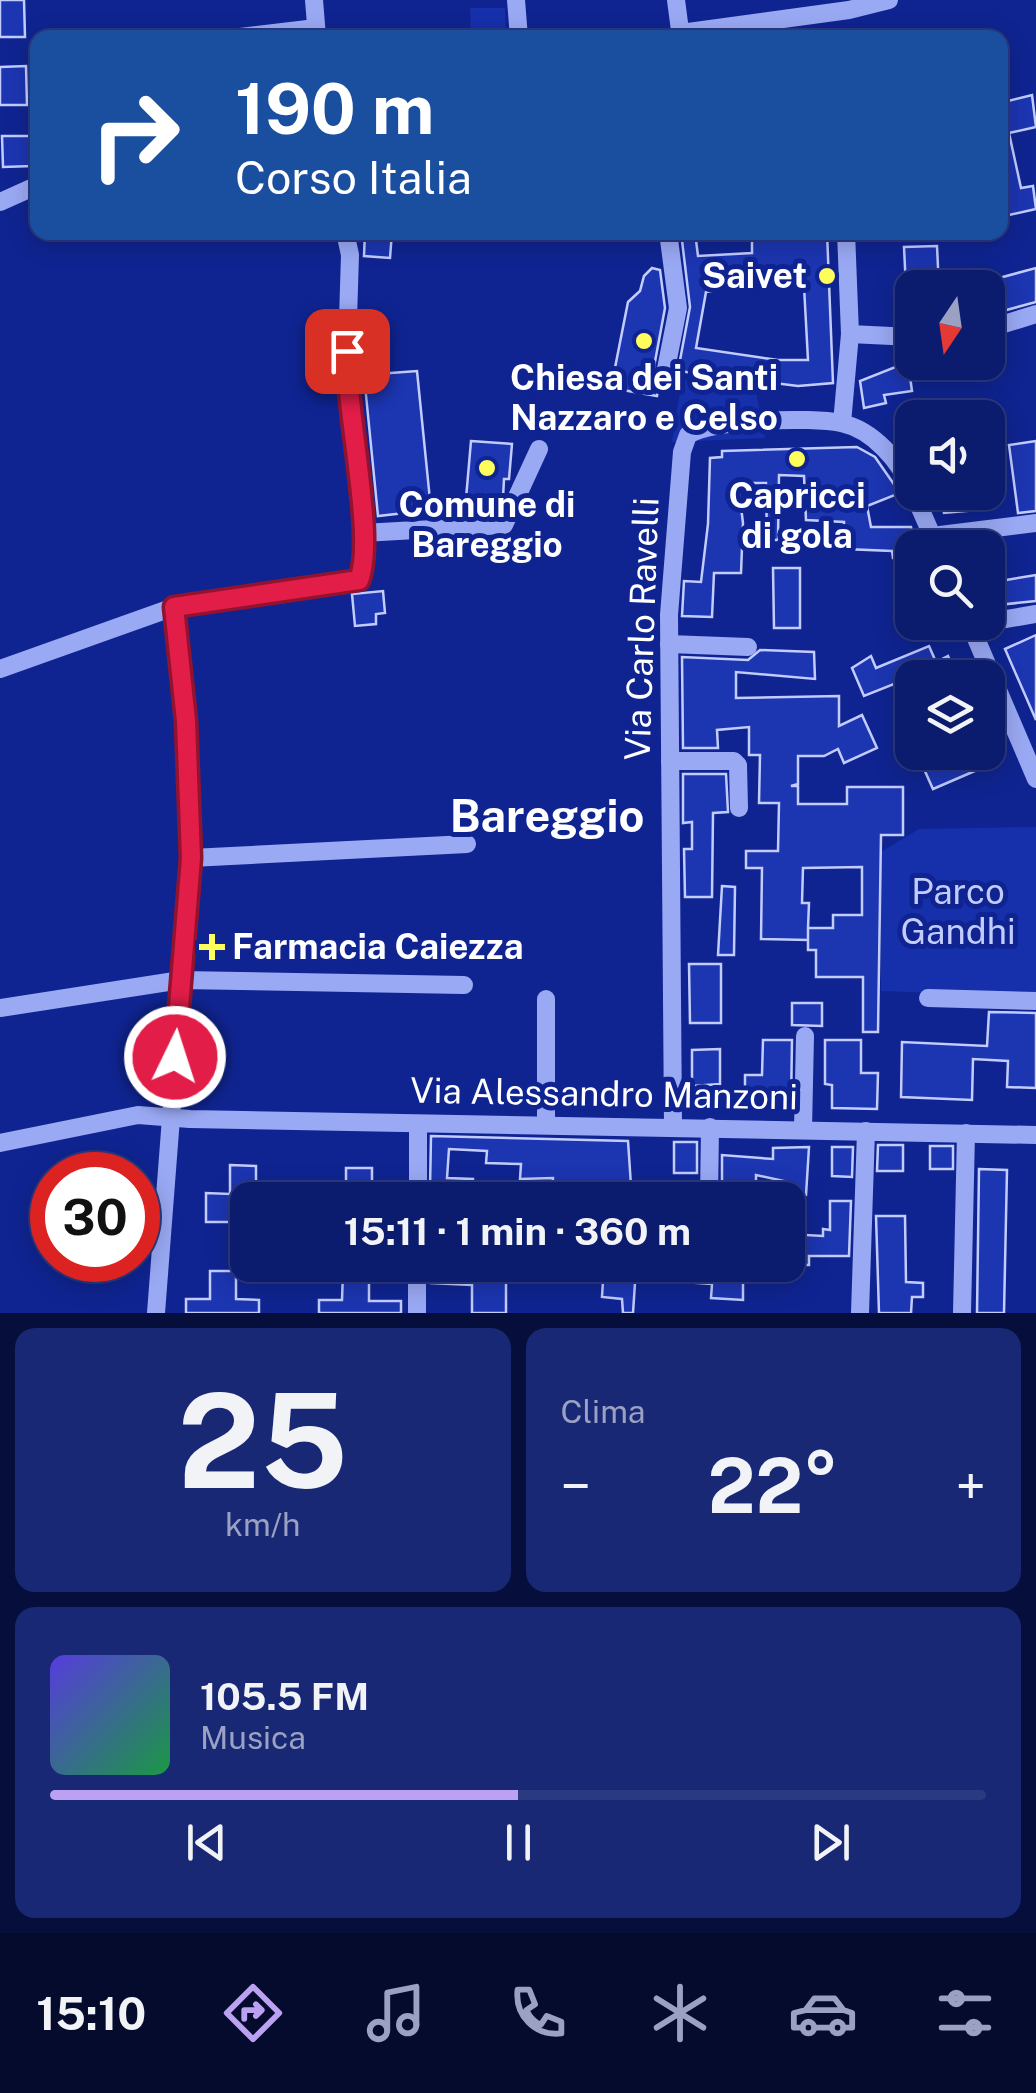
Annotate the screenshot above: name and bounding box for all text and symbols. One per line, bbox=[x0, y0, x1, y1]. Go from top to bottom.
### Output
text: 190 m bbox=[235, 67, 434, 150]
icon: right bbox=[70, 70, 200, 200]
text: Corso Italia bbox=[235, 151, 472, 204]
place label: Saivet bbox=[702, 255, 807, 296]
marker: Saivet bbox=[816, 265, 838, 287]
north arrow bbox=[895, 270, 1005, 380]
map controls bbox=[895, 270, 1005, 770]
pin bbox=[305, 309, 390, 394]
icon: arrive bbox=[320, 324, 375, 379]
marker: Chiesa dei Santi Nazzaro e Celso bbox=[633, 330, 655, 352]
place label: Chiesa dei Santi Nazzaro e Celso bbox=[510, 357, 778, 438]
button: sound bbox=[895, 400, 1005, 510]
marker: Capricci di gola bbox=[786, 448, 808, 470]
marker: Comune di Bareggio bbox=[476, 457, 498, 479]
place label: Capricci di gola bbox=[729, 475, 865, 556]
place label: Comune di Bareggio bbox=[399, 484, 575, 565]
street label: Via Carlo Ravelli bbox=[616, 497, 667, 761]
button: search bbox=[895, 530, 1005, 640]
button: layers bbox=[895, 660, 1005, 770]
district label: Bareggio bbox=[450, 789, 644, 842]
park label: Parco Gandhi bbox=[900, 871, 1016, 952]
place label: Farmacia Caiezza bbox=[232, 926, 524, 967]
marker: Farmacia Caiezza bbox=[201, 936, 223, 958]
position arrow bbox=[123, 1005, 227, 1109]
street label: Via Alessandro Manzoni bbox=[410, 1070, 798, 1117]
speed limit sign: 30 bbox=[30, 1152, 160, 1282]
text: 15:11 · 1 min · 360 m bbox=[344, 1209, 691, 1254]
text: 25 bbox=[178, 1365, 348, 1517]
text: Clima bbox=[561, 1393, 646, 1430]
text: 22° bbox=[708, 1442, 839, 1530]
text: − bbox=[561, 1454, 591, 1518]
text: + bbox=[956, 1454, 986, 1518]
text: km/h bbox=[225, 1506, 300, 1543]
text: 105.5 FM bbox=[200, 1674, 369, 1719]
text: Musica bbox=[200, 1719, 306, 1756]
icon: previous bbox=[179, 1815, 234, 1870]
icon: pause bbox=[491, 1815, 546, 1870]
icon: next bbox=[803, 1815, 858, 1870]
icon: directions bbox=[218, 1978, 288, 2048]
icon: music bbox=[361, 1978, 431, 2048]
icon: phone bbox=[503, 1978, 573, 2048]
icon: climate bbox=[645, 1978, 715, 2048]
icon: car bbox=[788, 1978, 858, 2048]
icon: filters bbox=[930, 1978, 1000, 2048]
text: 15:10 bbox=[36, 1987, 146, 2040]

